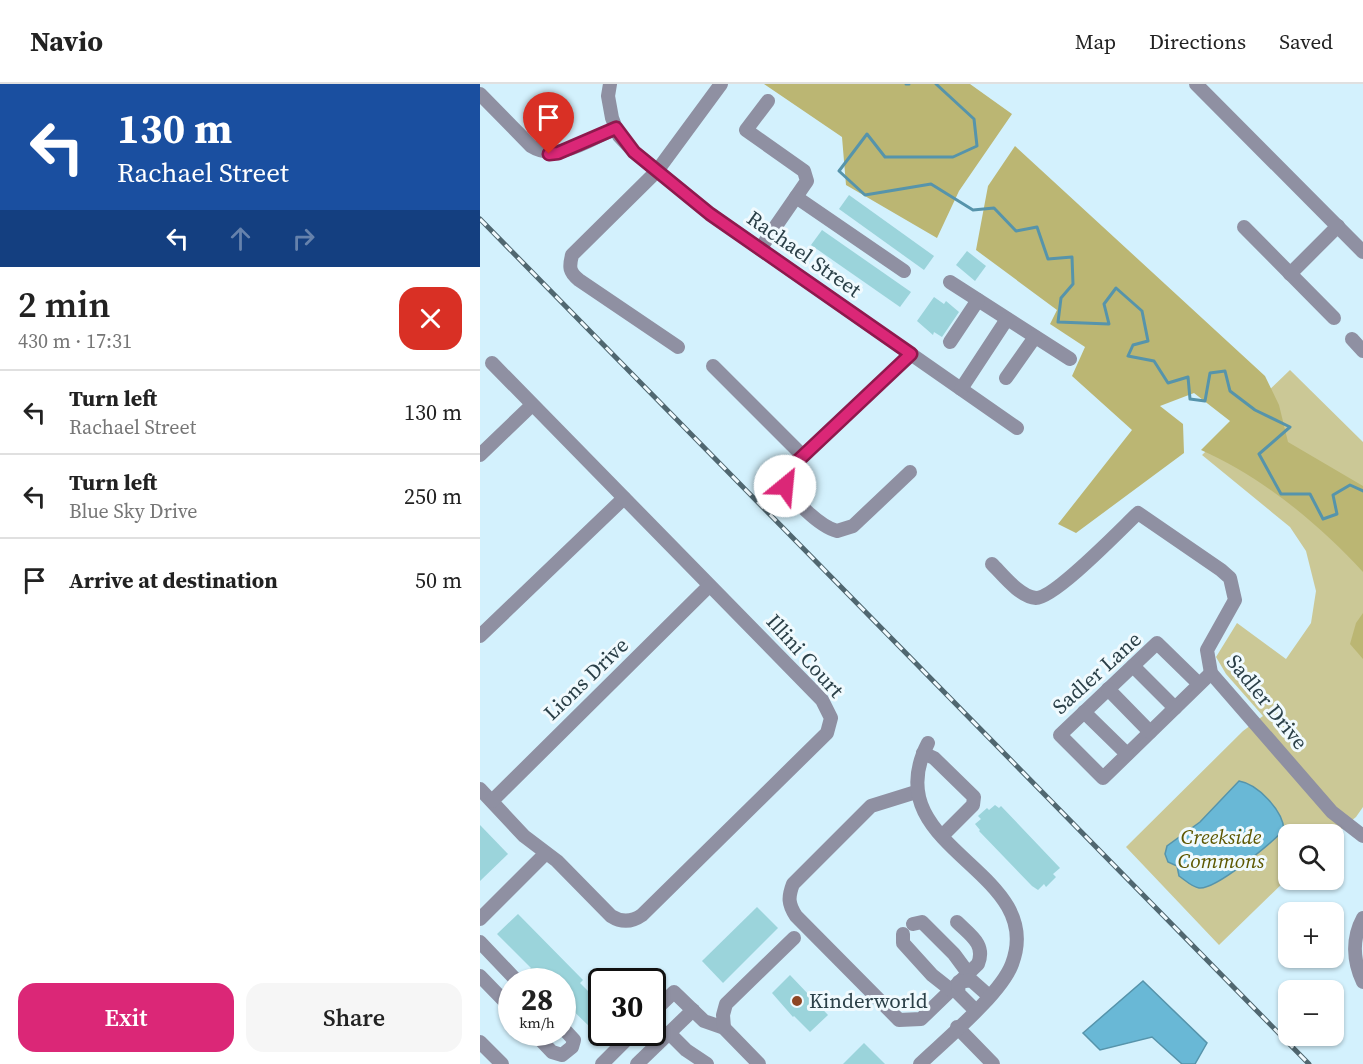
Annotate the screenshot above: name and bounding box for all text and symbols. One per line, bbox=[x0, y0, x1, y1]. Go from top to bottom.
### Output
text: Navio bbox=[30, 22, 103, 60]
text: Map bbox=[1075, 27, 1116, 56]
text: Directions bbox=[1149, 27, 1246, 56]
text: Saved bbox=[1279, 27, 1333, 56]
pin bbox=[523, 92, 574, 154]
text: 130 m bbox=[117, 99, 232, 157]
icon: arrive bbox=[532, 101, 565, 134]
icon: left bbox=[18, 108, 96, 186]
text: Rachael Street bbox=[117, 154, 289, 191]
street label: Rachael Street bbox=[741, 203, 867, 304]
icon: left bbox=[161, 222, 194, 255]
icon: ahead bbox=[224, 222, 257, 255]
icon: right bbox=[287, 222, 320, 255]
text: 2 min bbox=[18, 280, 110, 329]
button: close bbox=[399, 287, 462, 350]
text: 430 m · 17:31 bbox=[18, 327, 132, 355]
text: Turn left bbox=[69, 383, 157, 413]
icon: left bbox=[18, 396, 51, 429]
text: 130 m bbox=[404, 397, 462, 427]
text: Rachael Street bbox=[69, 413, 196, 441]
position arrow bbox=[753, 454, 817, 518]
text: Turn left bbox=[69, 467, 157, 497]
icon: left bbox=[18, 480, 51, 513]
text: 250 m bbox=[404, 481, 462, 511]
text: Blue Sky Drive bbox=[69, 497, 198, 525]
icon: arrive bbox=[18, 564, 51, 597]
text: Arrive at destination bbox=[69, 565, 278, 595]
text: 50 m bbox=[415, 565, 462, 595]
street label: Illini Court bbox=[760, 608, 851, 704]
street label: Sadler Lane bbox=[1046, 625, 1147, 720]
street label: Lions Drive bbox=[537, 631, 634, 726]
street label: Sadler Drive bbox=[1220, 648, 1315, 755]
park label: Creekside Commons bbox=[1178, 822, 1265, 875]
map controls bbox=[1278, 824, 1344, 1046]
button: search bbox=[1278, 824, 1344, 890]
button: + bbox=[1278, 902, 1344, 968]
speed limit sign: 30 bbox=[588, 968, 666, 1046]
text: 28 bbox=[521, 979, 553, 1020]
button: − bbox=[1278, 980, 1344, 1046]
button: Exit bbox=[18, 983, 234, 1052]
button: Share bbox=[246, 983, 462, 1052]
place label: Kinderworld bbox=[809, 986, 928, 1015]
marker: Kinderworld bbox=[790, 994, 804, 1008]
text: km/h bbox=[519, 1012, 555, 1033]

